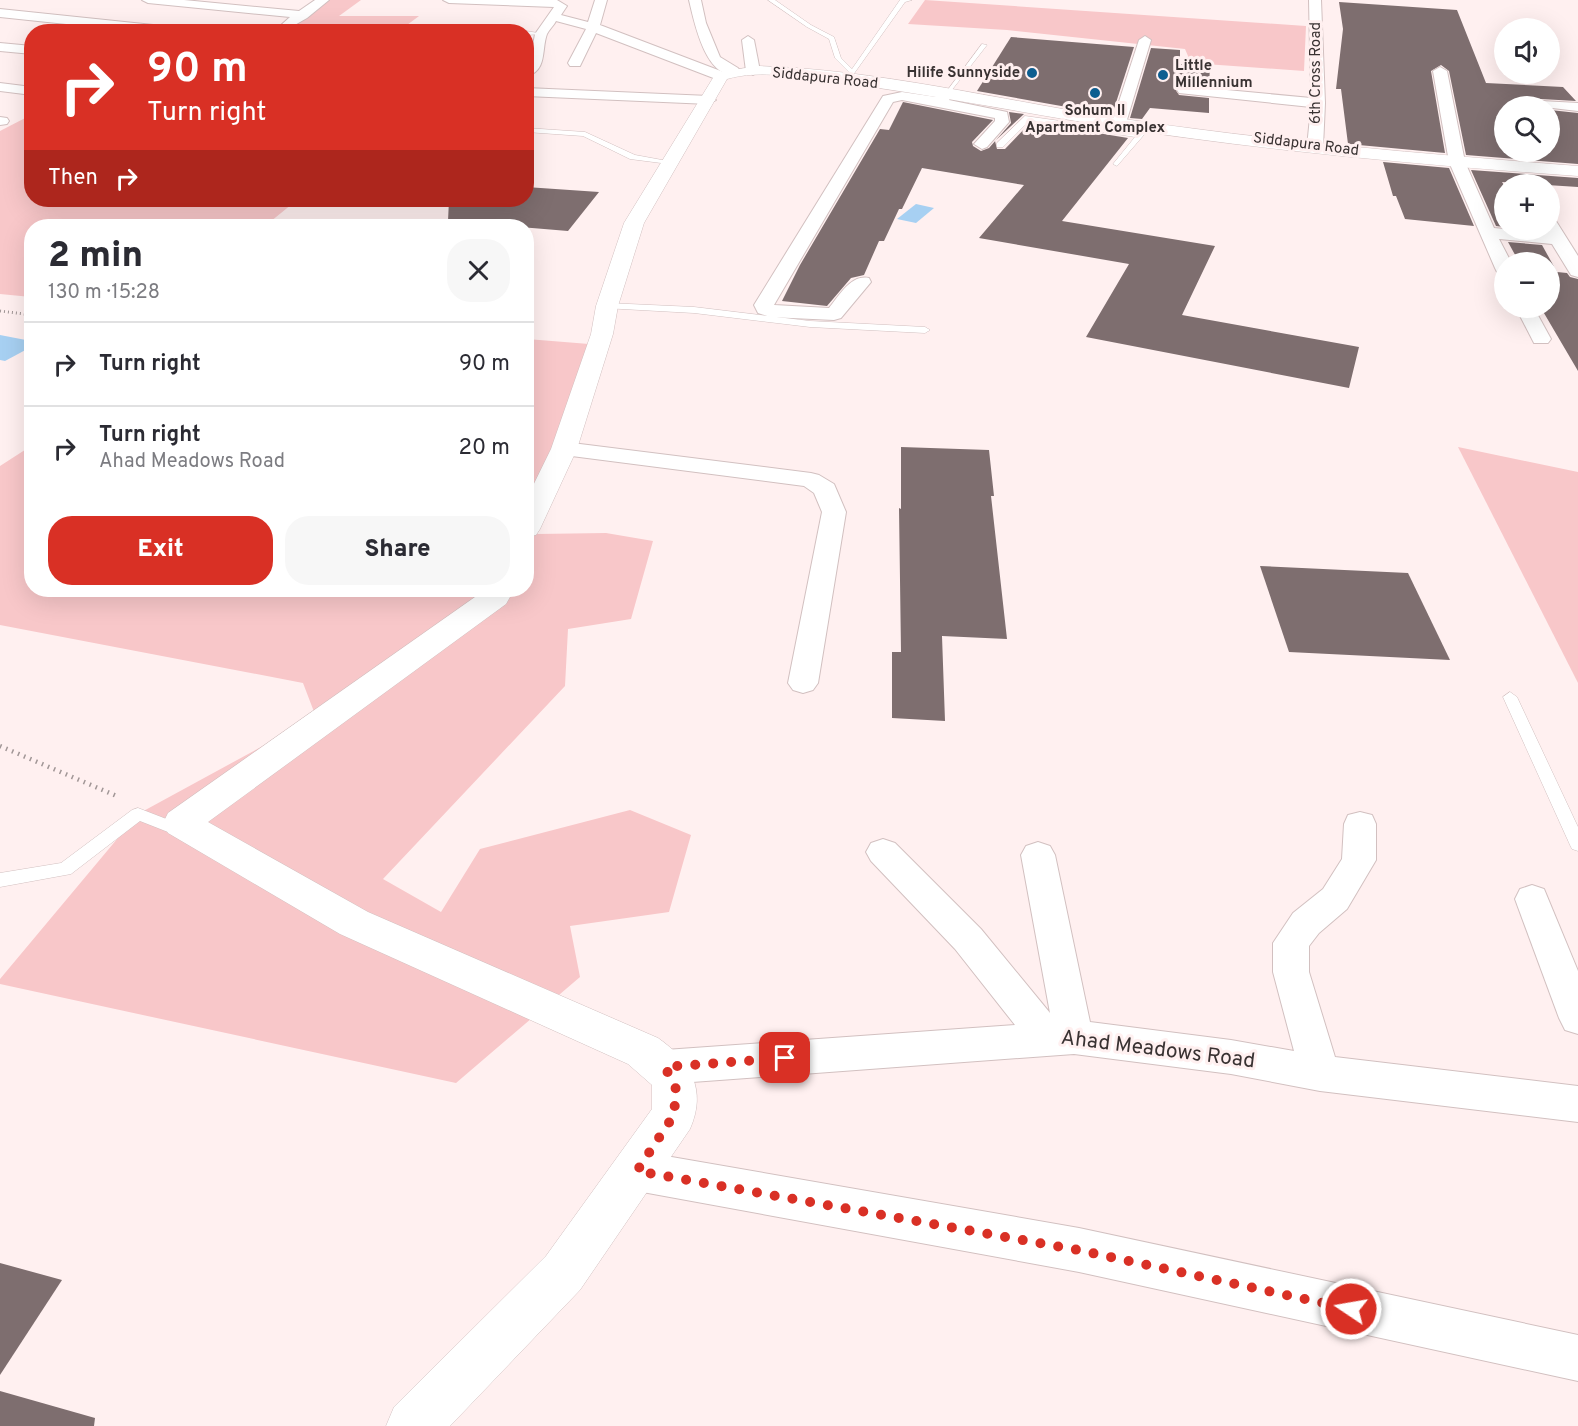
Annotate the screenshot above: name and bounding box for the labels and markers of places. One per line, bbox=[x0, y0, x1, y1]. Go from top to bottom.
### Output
place label: Little Millennium bbox=[1175, 57, 1253, 93]
place label: Hilife Sunnyside bbox=[906, 64, 1020, 83]
marker: Hilife Sunnyside bbox=[1025, 66, 1039, 80]
marker: Little Millennium bbox=[1156, 68, 1170, 82]
marker: Sohum II Apartment Complex bbox=[1088, 86, 1102, 100]
place label: Sohum II Apartment Complex bbox=[1025, 102, 1165, 138]
pin bbox=[759, 1032, 810, 1083]

